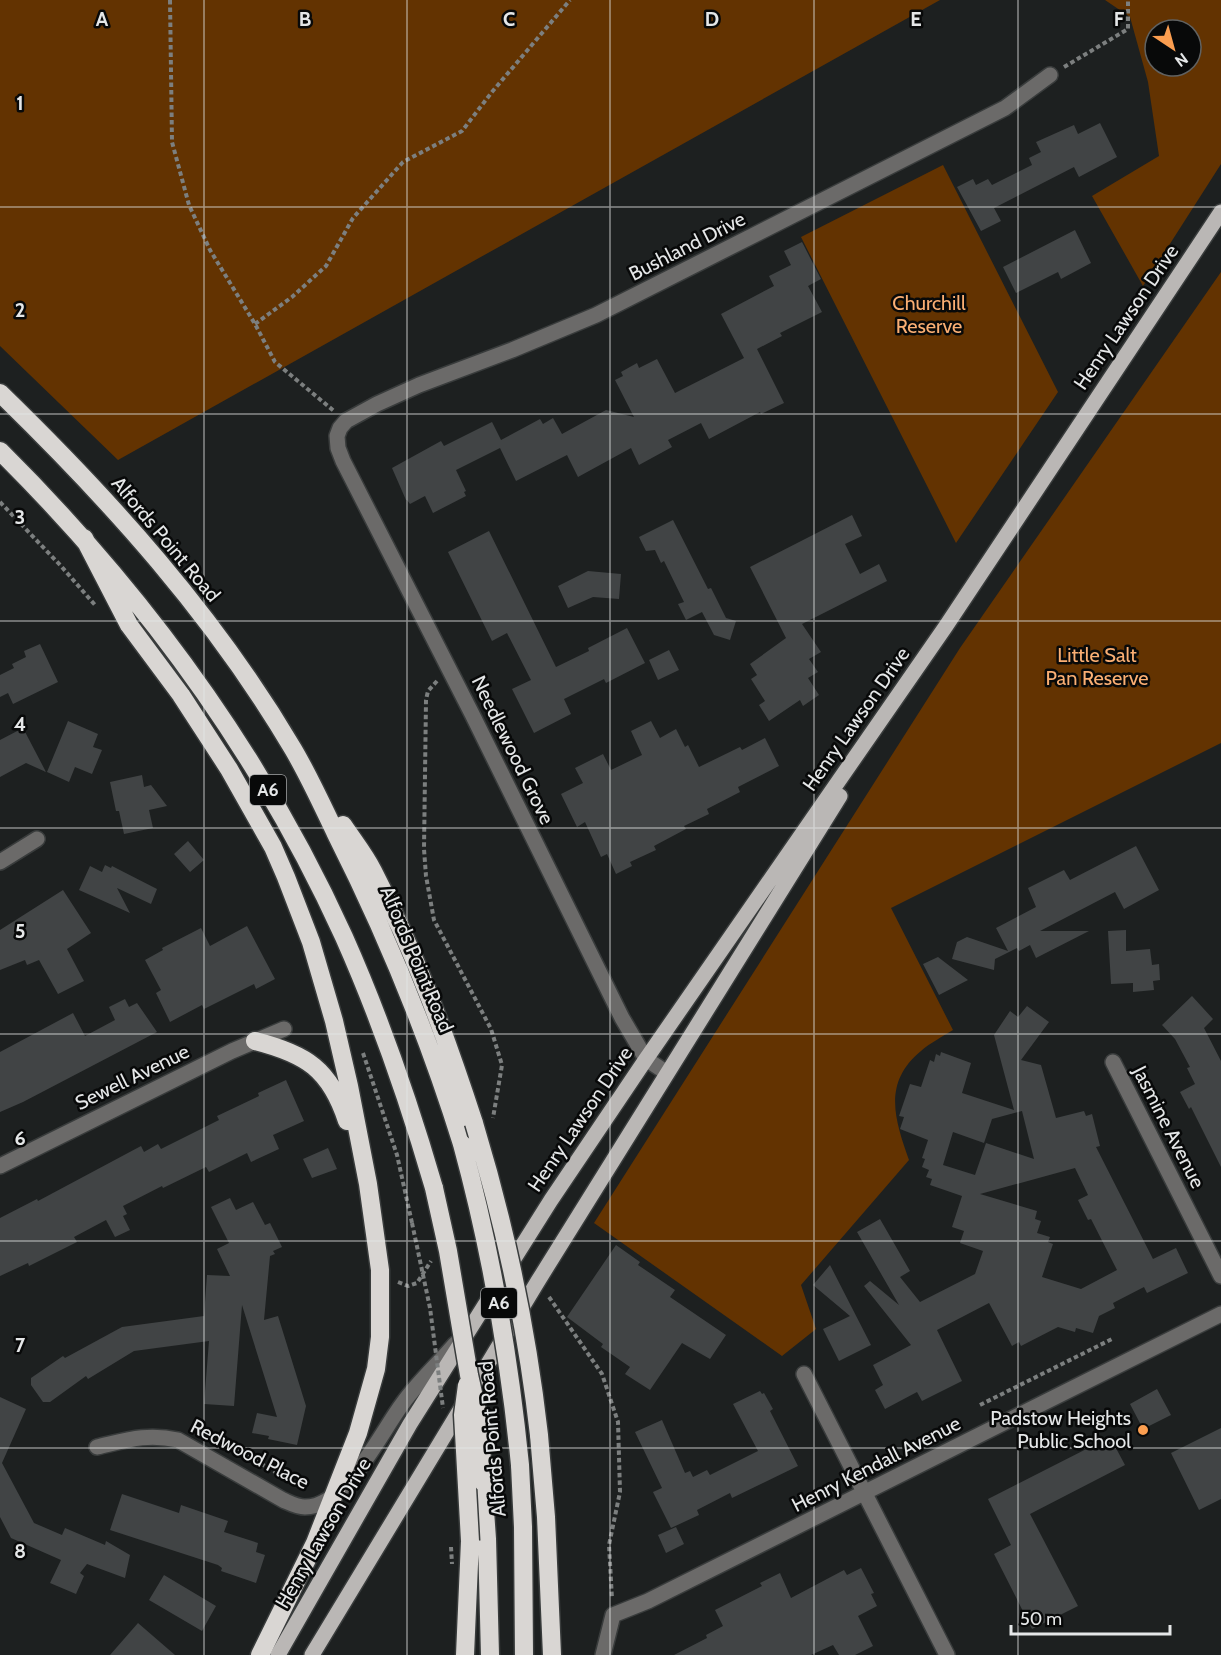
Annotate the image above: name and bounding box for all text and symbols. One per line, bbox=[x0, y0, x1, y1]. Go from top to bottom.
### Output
text: A bbox=[96, 7, 109, 31]
text: B bbox=[299, 7, 311, 31]
text: C bbox=[503, 7, 515, 31]
text: D bbox=[705, 7, 719, 31]
text: E bbox=[910, 7, 922, 31]
text: F bbox=[1114, 7, 1125, 31]
north arrow bbox=[1143, 18, 1203, 78]
text: N bbox=[1171, 49, 1192, 71]
text: 1 bbox=[16, 91, 24, 115]
street label: Bushland Drive bbox=[625, 206, 749, 286]
street label: Henry Lawson Drive bbox=[1069, 240, 1183, 394]
park label: Churchill Reserve bbox=[892, 291, 966, 338]
text: 2 bbox=[15, 298, 25, 322]
street label: Alfords Point Road bbox=[107, 471, 225, 607]
text: 3 bbox=[15, 505, 25, 529]
street label: Henry Lawson Drive bbox=[797, 643, 915, 795]
park label: Little Salt Pan Reserve bbox=[1045, 643, 1149, 690]
street label: Needlewood Grove bbox=[467, 672, 559, 828]
text: 4 bbox=[14, 712, 26, 736]
road number: A6 bbox=[250, 775, 286, 805]
street label: Alfords Point Road bbox=[375, 882, 459, 1036]
text: 5 bbox=[15, 919, 25, 943]
street label: Sewell Avenue bbox=[71, 1039, 193, 1115]
street label: Henry Lawson Drive bbox=[523, 1042, 637, 1196]
street label: Jasmine Avenue bbox=[1127, 1061, 1210, 1192]
text: 6 bbox=[14, 1126, 26, 1150]
road number: A6 bbox=[481, 1288, 517, 1318]
text: 7 bbox=[15, 1333, 26, 1357]
street label: Alfords Point Road bbox=[473, 1360, 511, 1518]
place label: Padstow Heights Public School bbox=[990, 1406, 1131, 1453]
street label: Henry Kendall Avenue bbox=[788, 1411, 964, 1517]
street label: Redwood Place bbox=[187, 1414, 313, 1494]
marker: Padstow Heights Public School bbox=[1136, 1423, 1150, 1437]
street label: Henry Lawson Drive bbox=[270, 1453, 376, 1613]
text: 8 bbox=[14, 1539, 26, 1563]
scale bar bbox=[1011, 1598, 1170, 1636]
text: 50 m bbox=[1020, 1608, 1062, 1630]

